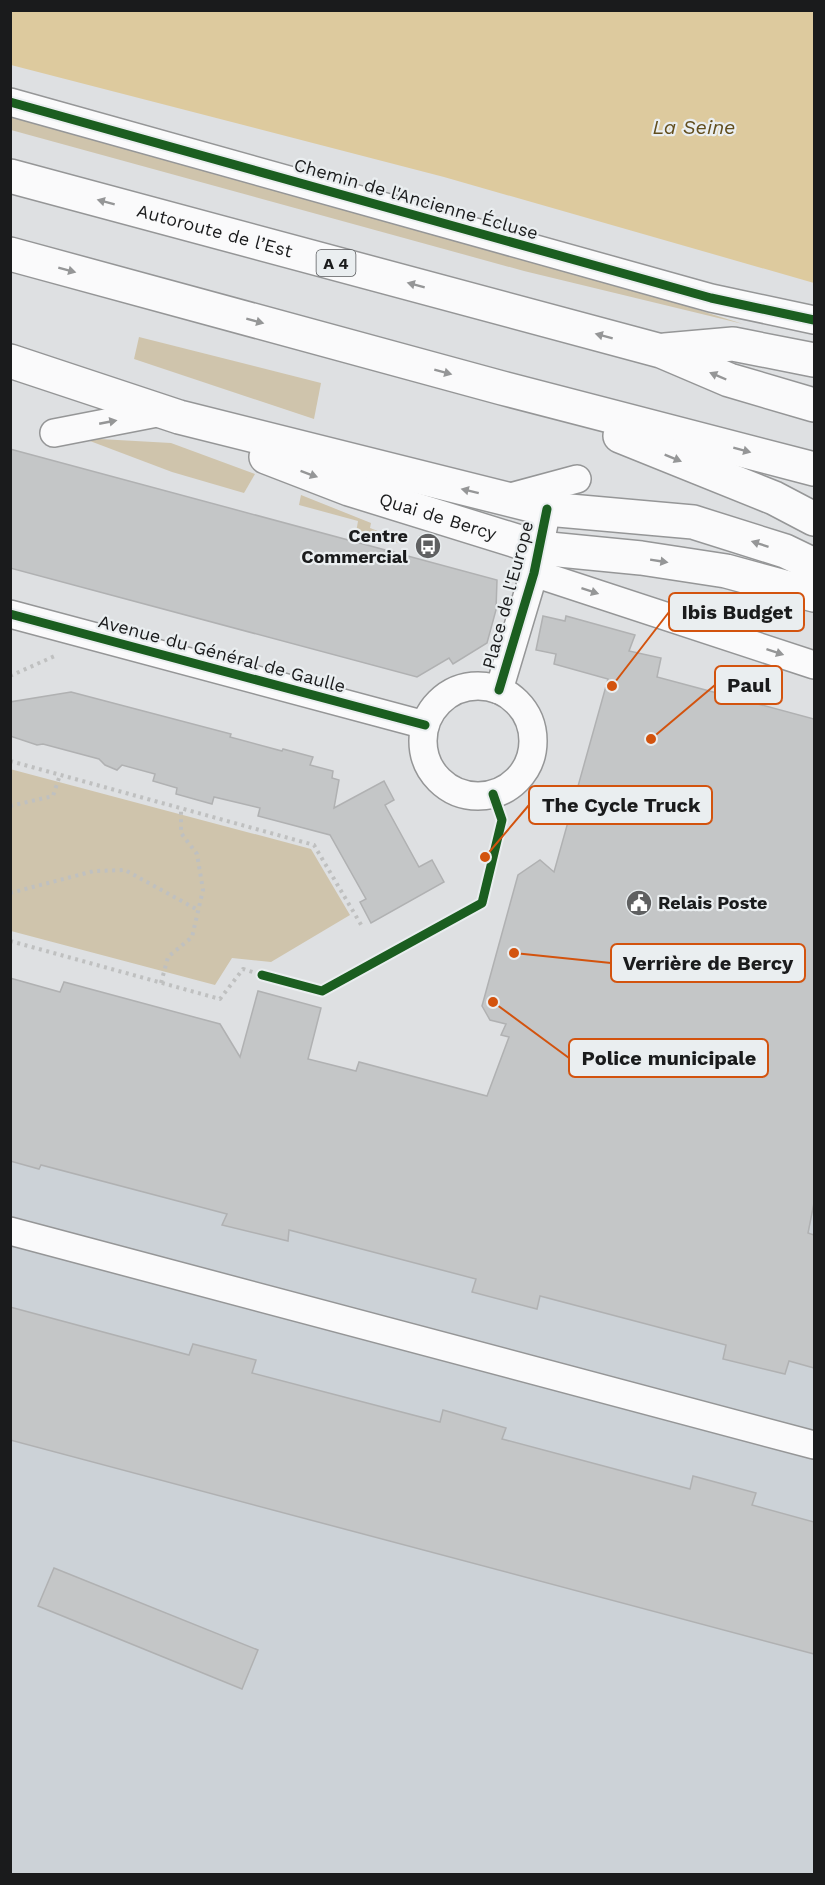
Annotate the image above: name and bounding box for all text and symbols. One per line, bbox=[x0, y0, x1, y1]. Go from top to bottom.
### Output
water label: La Seine bbox=[652, 115, 736, 139]
street label: Chemin de l'Ancienne Écluse bbox=[292, 154, 541, 244]
one-way arrow bbox=[97, 196, 115, 206]
street label: Autoroute de l’Est bbox=[135, 200, 295, 262]
road number: A 4 bbox=[316, 250, 356, 276]
one-way arrow bbox=[58, 265, 76, 275]
one-way arrow bbox=[407, 280, 425, 289]
one-way arrow bbox=[246, 317, 264, 326]
one-way arrow bbox=[595, 330, 613, 340]
one-way arrow bbox=[434, 368, 452, 377]
one-way arrow bbox=[710, 371, 727, 380]
one-way arrow bbox=[99, 417, 118, 426]
one-way arrow bbox=[732, 446, 751, 456]
one-way arrow bbox=[664, 453, 682, 463]
one-way arrow bbox=[300, 470, 318, 480]
one-way arrow bbox=[461, 486, 479, 495]
street label: Quai de Bercy bbox=[377, 488, 500, 544]
street label: Place de l'Europe bbox=[478, 519, 537, 671]
place label: Centre Commercial bbox=[301, 525, 408, 567]
bus stop icon: Centre Commercial bbox=[413, 531, 443, 561]
one-way arrow bbox=[751, 538, 769, 548]
one-way arrow bbox=[650, 557, 669, 566]
one-way arrow bbox=[581, 587, 599, 596]
callout: Ibis Budget bbox=[669, 593, 804, 631]
text: Ibis Budget bbox=[681, 600, 793, 624]
street label: Avenue du Général de Gaulle bbox=[96, 610, 348, 697]
one-way arrow bbox=[766, 648, 784, 657]
callout: Paul bbox=[715, 666, 782, 704]
text: Paul bbox=[727, 673, 771, 697]
callout: The Cycle Truck bbox=[529, 786, 712, 824]
text: The Cycle Truck bbox=[542, 793, 701, 817]
public building icon: Relais Poste bbox=[624, 888, 654, 918]
place label: Relais Poste bbox=[658, 892, 768, 913]
callout: Verrière de Bercy bbox=[611, 944, 805, 982]
text: Verrière de Bercy bbox=[623, 951, 794, 975]
callout: Police municipale bbox=[569, 1039, 768, 1077]
text: Police municipale bbox=[582, 1046, 756, 1070]

